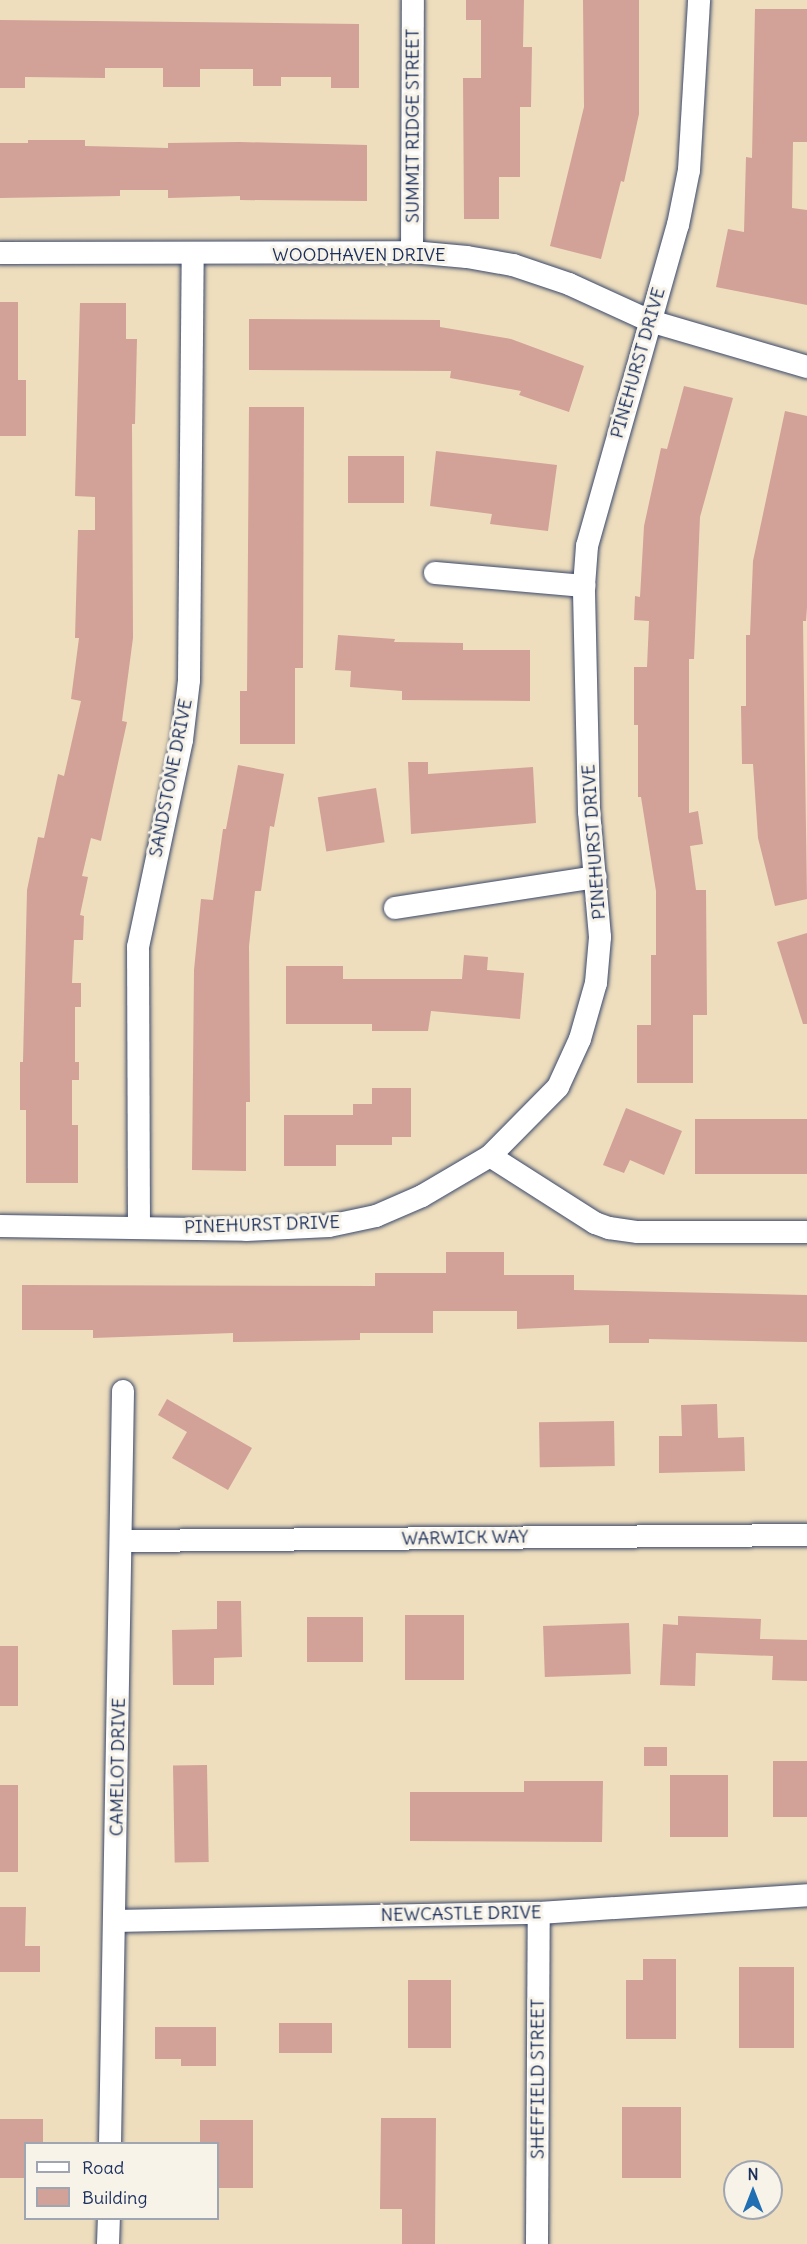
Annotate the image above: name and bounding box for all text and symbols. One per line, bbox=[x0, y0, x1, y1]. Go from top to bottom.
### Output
street label: SUMMIT RIDGE STREET bbox=[402, 29, 424, 223]
street label: WOODHAVEN DRIVE bbox=[272, 244, 446, 266]
street label: PINEHURST DRIVE bbox=[606, 285, 670, 441]
street label: SANDSTONE DRIVE bbox=[145, 697, 197, 859]
street label: PINEHURST DRIVE bbox=[578, 764, 610, 920]
street label: PINEHURST DRIVE bbox=[184, 1211, 340, 1239]
street label: WARWICK WAY bbox=[401, 1526, 529, 1550]
street label: CAMELOT DRIVE bbox=[106, 1697, 130, 1837]
street label: NEWCASTLE DRIVE bbox=[380, 1902, 542, 1926]
street label: SHEFFIELD STREET bbox=[527, 1999, 549, 2159]
legend bbox=[24, 2142, 219, 2220]
text: Road bbox=[82, 2156, 124, 2179]
north arrow bbox=[723, 2160, 783, 2220]
text: N bbox=[747, 2164, 759, 2184]
text: Building bbox=[82, 2186, 147, 2209]

